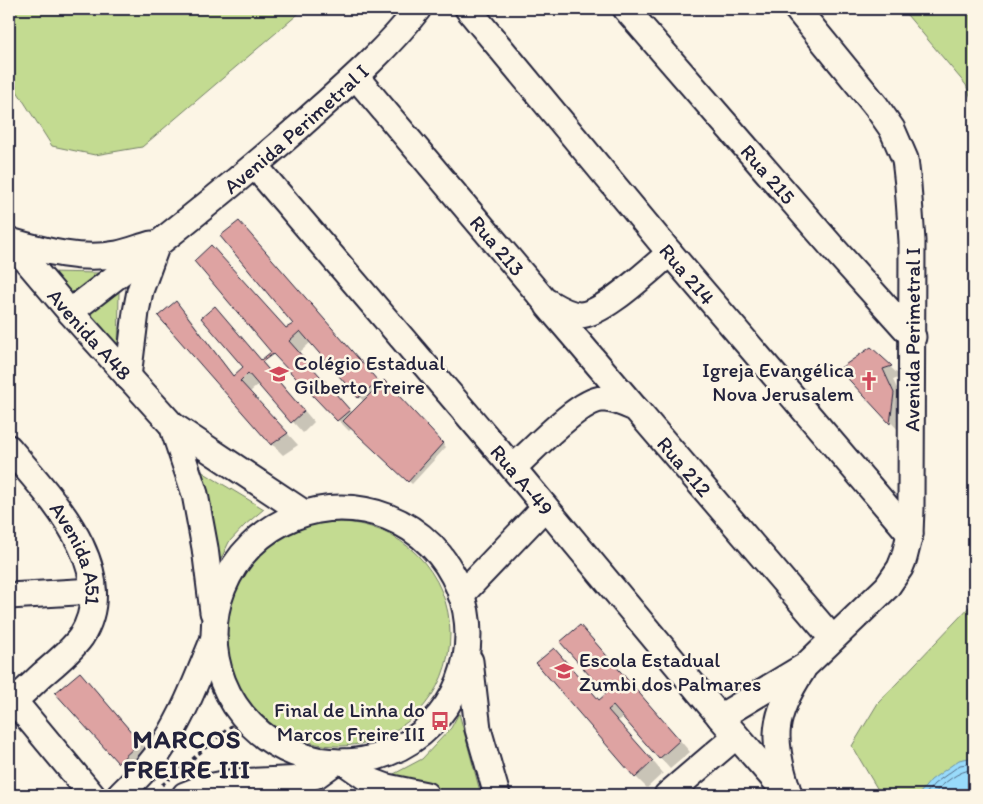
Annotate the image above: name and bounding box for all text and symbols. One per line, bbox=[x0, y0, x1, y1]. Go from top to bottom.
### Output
street label: Avenida Perimetral I bbox=[218, 58, 373, 199]
street label: Rua 215 bbox=[736, 139, 801, 209]
street label: Rua 213 bbox=[465, 210, 530, 281]
street label: Rua 214 bbox=[655, 238, 721, 310]
street label: Avenida Perimetral I bbox=[899, 247, 924, 432]
street label: Avenida A48 bbox=[43, 283, 137, 385]
place label: Colégio Estadual Gilberto Freire bbox=[294, 350, 445, 399]
place label: Igreja Evangélica Nova Jerusalem bbox=[702, 357, 854, 406]
school or university icon: Colégio Estadual Gilberto Freire bbox=[268, 363, 290, 385]
church icon: Igreja Evangélica Nova Jerusalem bbox=[858, 370, 880, 392]
street label: Rua 212 bbox=[652, 431, 718, 501]
street label: Rua A-49 bbox=[486, 439, 559, 520]
street label: Avenida A51 bbox=[45, 497, 106, 607]
place label: Escola Estadual Zumbi dos Palmares bbox=[579, 647, 761, 696]
school or university icon: Escola Estadual Zumbi dos Palmares bbox=[553, 660, 575, 682]
place label: Final de Linha do Marcos Freire III bbox=[274, 697, 425, 746]
bus stop icon: Final de Linha do Marcos Freire III bbox=[429, 710, 451, 732]
district label: MARCOS FREIRE III bbox=[123, 723, 251, 785]

